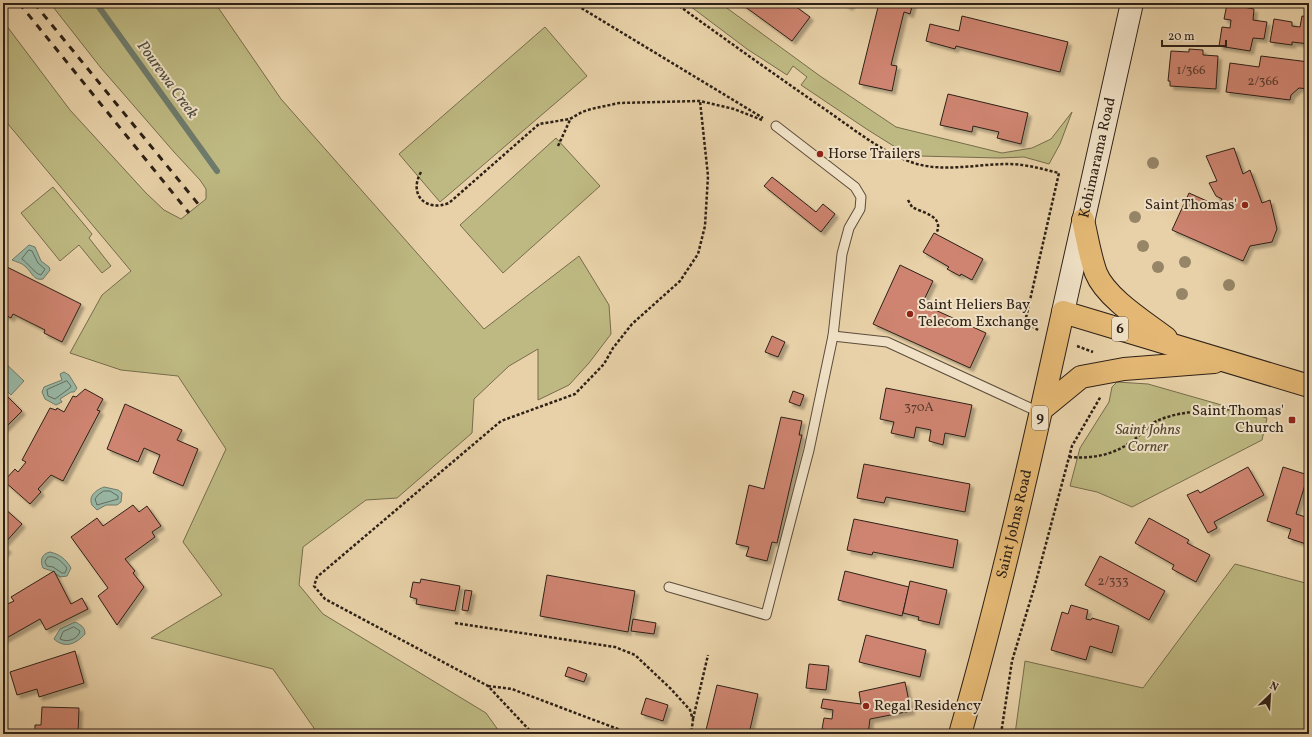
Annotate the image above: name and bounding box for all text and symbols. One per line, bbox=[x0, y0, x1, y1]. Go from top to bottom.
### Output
scale bar bbox=[1162, 22, 1226, 48]
text: 20 m bbox=[1168, 29, 1195, 45]
water label: Pourewa Creek bbox=[131, 36, 203, 124]
house number: 1/366 bbox=[1176, 62, 1206, 80]
house number: 2/366 bbox=[1247, 73, 1279, 91]
street label: Kohimarama Road bbox=[1074, 95, 1121, 220]
place label: Horse Trailers bbox=[828, 144, 920, 165]
marker: Horse Trailers bbox=[815, 149, 825, 159]
place label: Saint Thomas' bbox=[1145, 195, 1237, 216]
marker: Saint Thomas' bbox=[1240, 200, 1250, 210]
place label: Saint Heliers Bay Telecom Exchange bbox=[918, 295, 1038, 333]
marker: Saint Heliers Bay Telecom Exchange bbox=[905, 309, 915, 319]
road number: 6 bbox=[1112, 317, 1128, 341]
house number: 370A bbox=[904, 399, 934, 417]
place label: Saint Thomas' Church bbox=[1192, 401, 1284, 439]
road number: 9 bbox=[1032, 406, 1048, 430]
marker: Saint Thomas' Church bbox=[1287, 415, 1297, 425]
park label: Saint Johns Corner bbox=[1115, 420, 1181, 458]
street label: Saint Johns Road bbox=[991, 467, 1038, 581]
house number: 2/333 bbox=[1097, 573, 1129, 591]
north arrow bbox=[1250, 675, 1290, 715]
text: N bbox=[1267, 679, 1280, 696]
place label: Regal Residency bbox=[874, 696, 981, 717]
marker: Regal Residency bbox=[861, 701, 871, 711]

